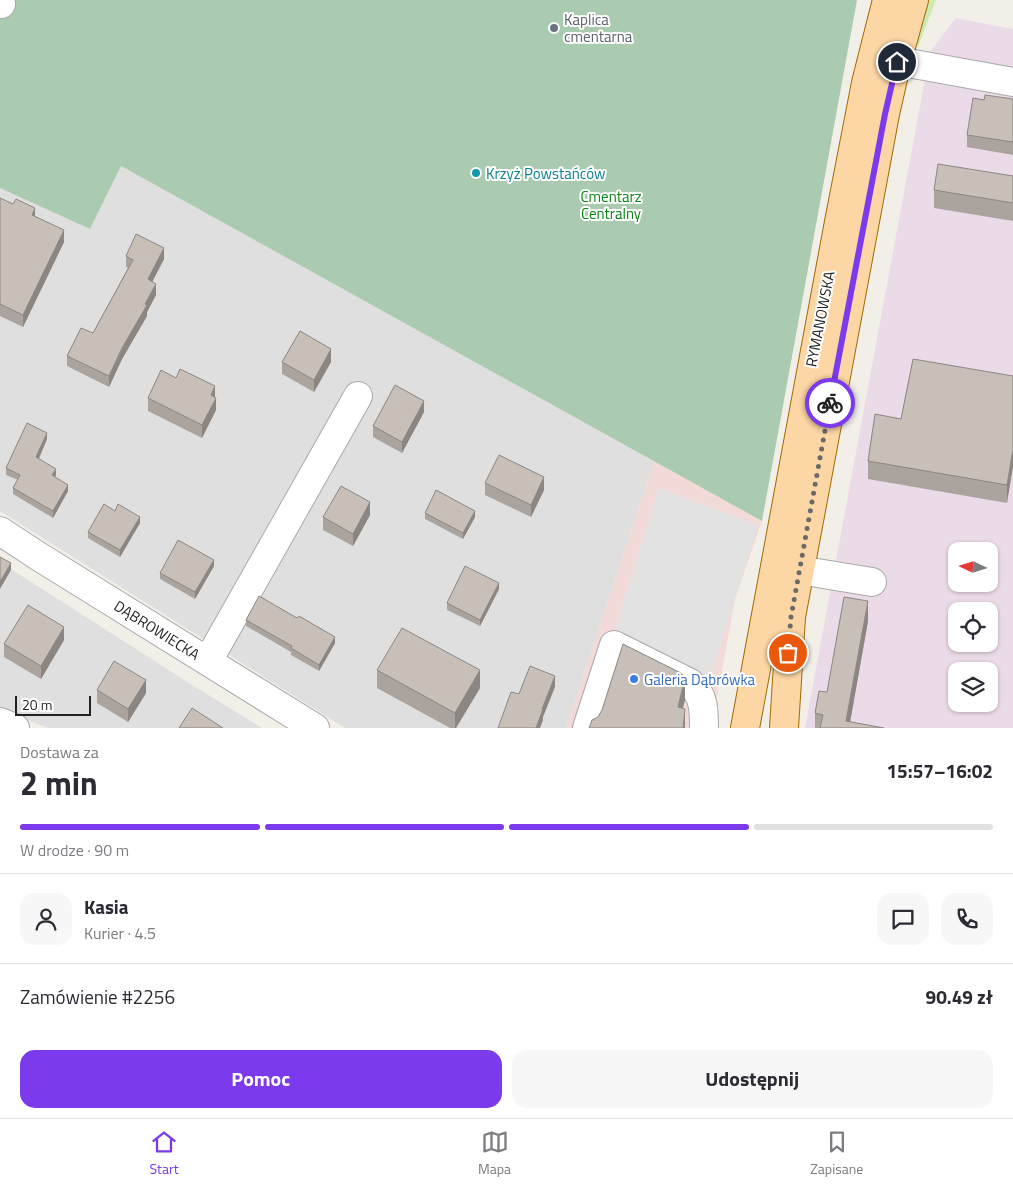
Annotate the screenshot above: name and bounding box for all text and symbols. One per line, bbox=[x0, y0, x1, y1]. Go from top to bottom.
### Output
place label: Kaplica cmentarna bbox=[564, 8, 633, 48]
marker: Kaplica cmentarna bbox=[548, 22, 560, 34]
pin bbox=[876, 41, 918, 83]
icon: home bbox=[883, 48, 911, 76]
place label: Krzyż Powstańców bbox=[486, 162, 605, 185]
marker: Krzyż Powstańców bbox=[470, 167, 482, 179]
park label: Cmentarz Centralny bbox=[580, 185, 642, 225]
street label: RYMANOWSKA bbox=[799, 269, 841, 369]
courier bbox=[805, 378, 855, 428]
icon: bike bbox=[816, 389, 844, 417]
north arrow bbox=[948, 542, 998, 592]
map controls bbox=[948, 542, 998, 712]
street label: DĄBROWIECKA bbox=[110, 594, 205, 666]
button: locate bbox=[948, 602, 998, 652]
pin bbox=[767, 632, 809, 674]
icon: bag bbox=[774, 639, 802, 667]
button: layers bbox=[948, 662, 998, 712]
place label: Galeria Dąbrówka bbox=[644, 668, 756, 691]
marker: Galeria Dąbrówka bbox=[628, 673, 640, 685]
scale bar bbox=[15, 693, 91, 716]
text: 20 m bbox=[22, 694, 52, 715]
text: Dostawa za bbox=[20, 740, 99, 764]
text: 15:57–16:02 bbox=[886, 756, 993, 785]
text: 2 min bbox=[20, 759, 98, 807]
text: W drodze · 90 m bbox=[20, 838, 129, 862]
text: Kasia bbox=[84, 892, 128, 921]
button: person bbox=[20, 893, 72, 945]
button: chat bbox=[877, 893, 929, 945]
button: phone bbox=[941, 893, 993, 945]
text: Kurier · 4.5 bbox=[84, 921, 156, 945]
text: Zamówienie #2256 bbox=[20, 982, 175, 1011]
text: 90.49 zł bbox=[926, 982, 993, 1011]
button: Pomoc bbox=[20, 1050, 502, 1108]
button: Udostępnij bbox=[512, 1050, 993, 1108]
tab: Start bbox=[150, 1128, 179, 1179]
tab: Mapa bbox=[478, 1128, 511, 1179]
tab: Zapisane bbox=[810, 1128, 863, 1179]

